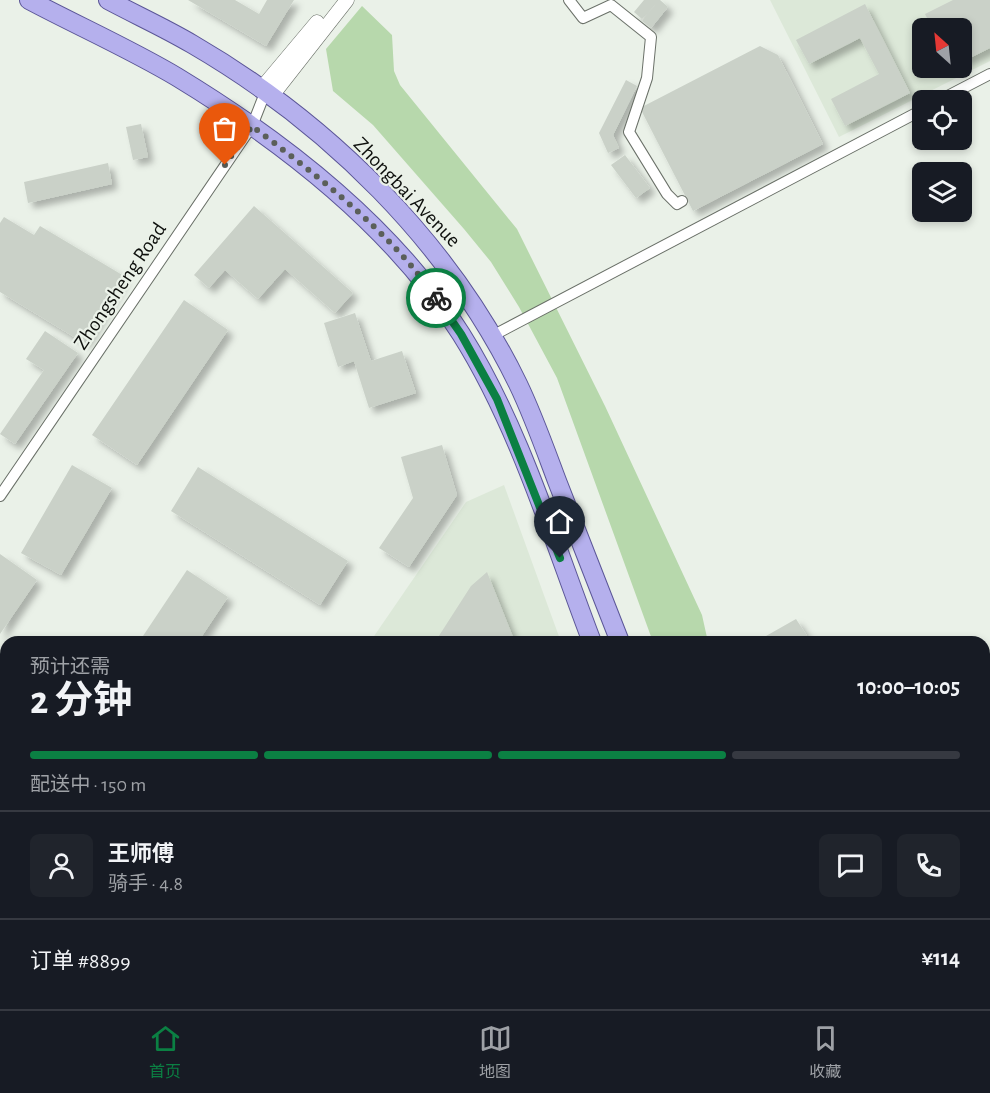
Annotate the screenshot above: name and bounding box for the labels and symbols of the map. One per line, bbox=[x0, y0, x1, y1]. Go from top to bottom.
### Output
north arrow bbox=[912, 18, 972, 78]
pin bbox=[199, 103, 250, 165]
street label: Zhongbai Avenue bbox=[350, 133, 464, 251]
street label: Zhongsheng Road bbox=[70, 219, 170, 353]
courier bbox=[406, 268, 466, 328]
pin bbox=[534, 496, 585, 558]

